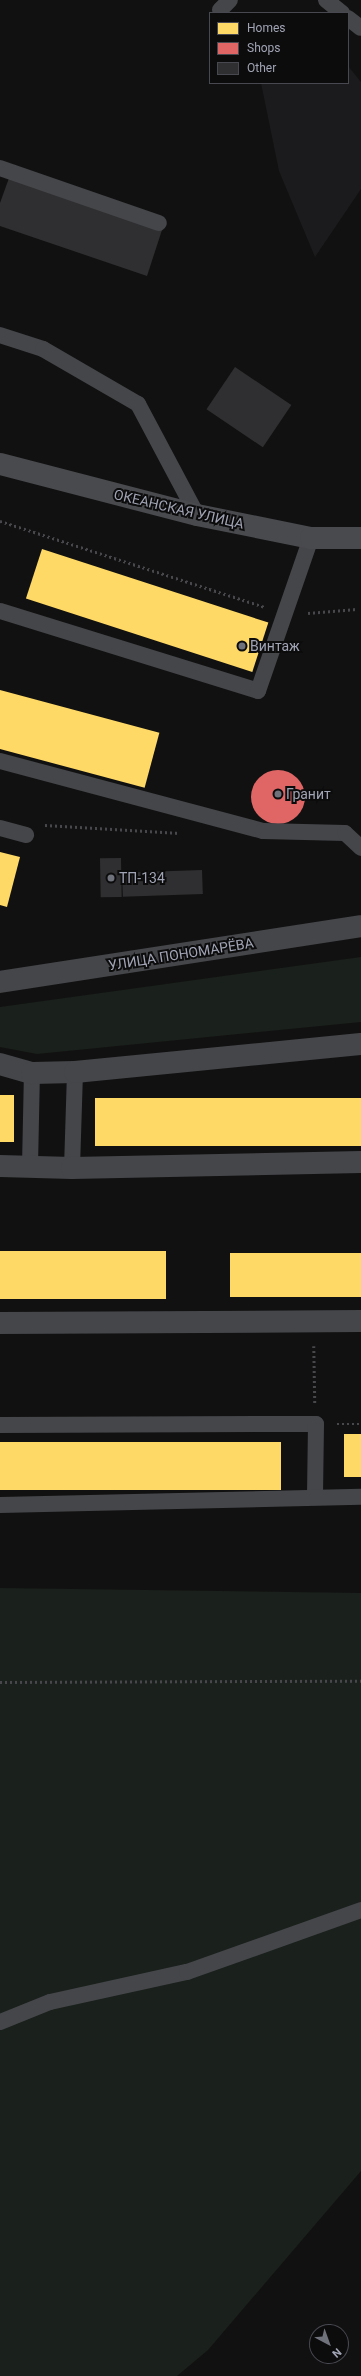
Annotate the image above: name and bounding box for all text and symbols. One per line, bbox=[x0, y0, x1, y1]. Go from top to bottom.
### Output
legend bbox=[209, 12, 349, 84]
text: Homes bbox=[247, 21, 285, 35]
text: Shops bbox=[247, 41, 281, 55]
text: Other bbox=[247, 61, 276, 75]
street label: ОКЕАНСКАЯ УЛИЦА bbox=[112, 486, 246, 532]
place label: Винтаж bbox=[250, 638, 300, 654]
marker: Винтаж bbox=[237, 641, 247, 651]
place label: Гранит bbox=[286, 786, 331, 802]
marker: Гранит bbox=[273, 789, 283, 799]
place label: ТП-134 bbox=[119, 870, 165, 886]
marker: ТП-134 bbox=[106, 873, 116, 883]
street label: УЛИЦА ПОНОМАРЁВА bbox=[107, 934, 255, 974]
north arrow bbox=[309, 2324, 349, 2364]
text: N bbox=[329, 2345, 344, 2360]

